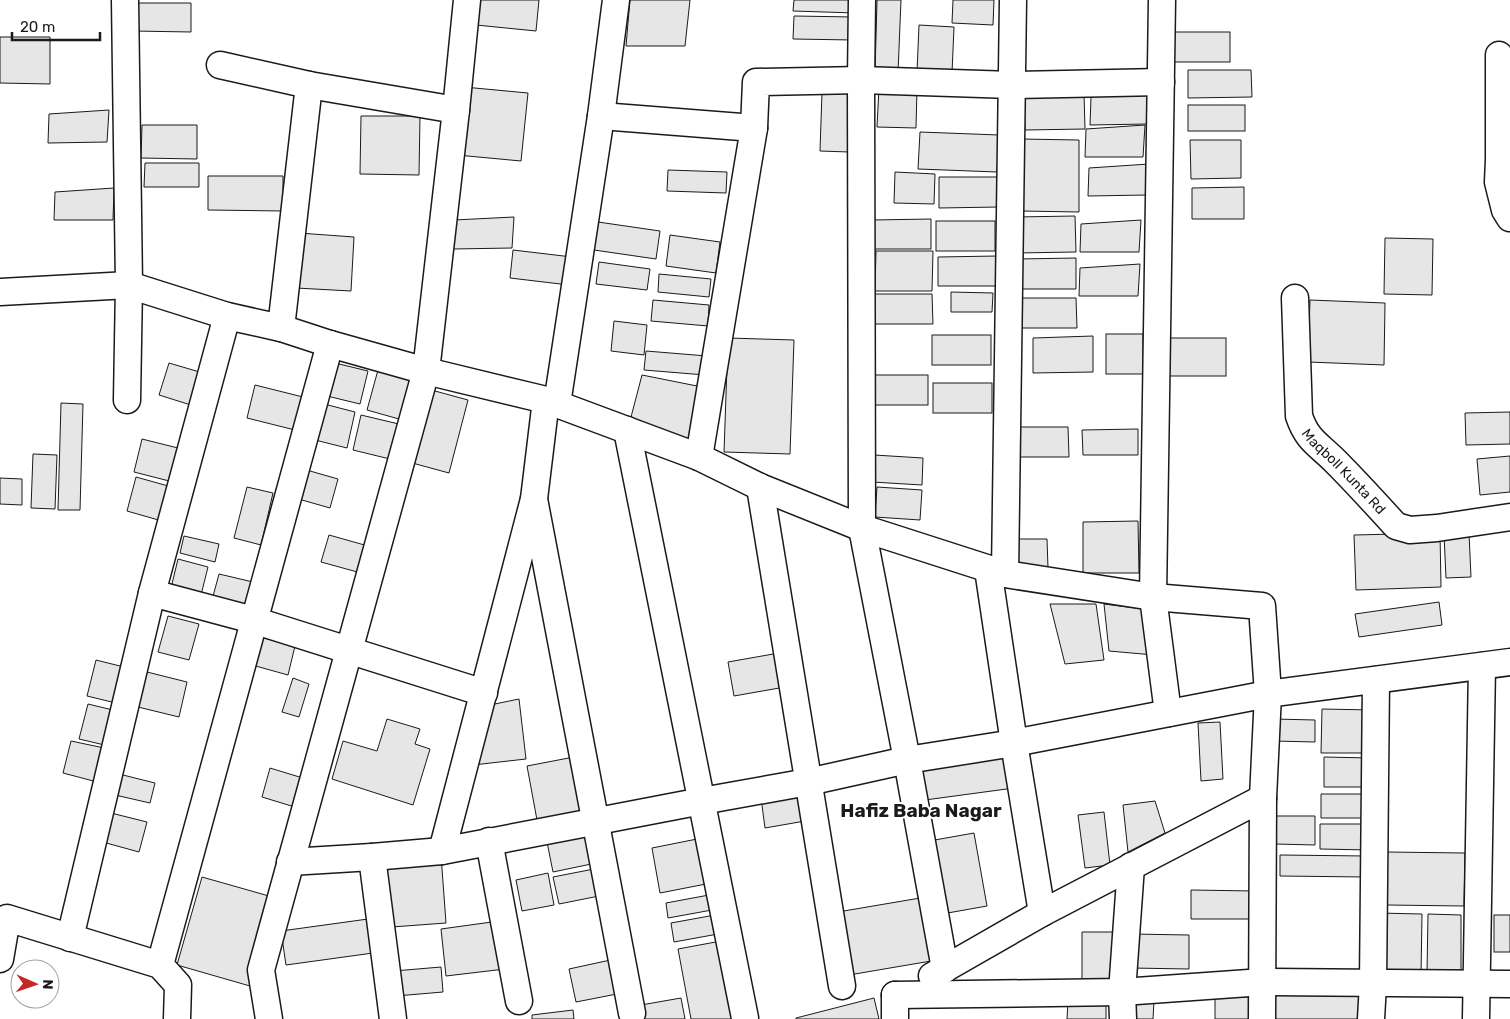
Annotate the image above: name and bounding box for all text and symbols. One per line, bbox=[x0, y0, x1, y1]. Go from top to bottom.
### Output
scale bar bbox=[12, 10, 100, 42]
text: 20 m bbox=[20, 18, 55, 36]
street label: Maqboll Kunta Rd bbox=[1298, 425, 1389, 517]
district label: Hafiz Baba Nagar bbox=[840, 799, 1002, 822]
north arrow bbox=[10, 959, 60, 1009]
text: N bbox=[39, 979, 56, 990]

